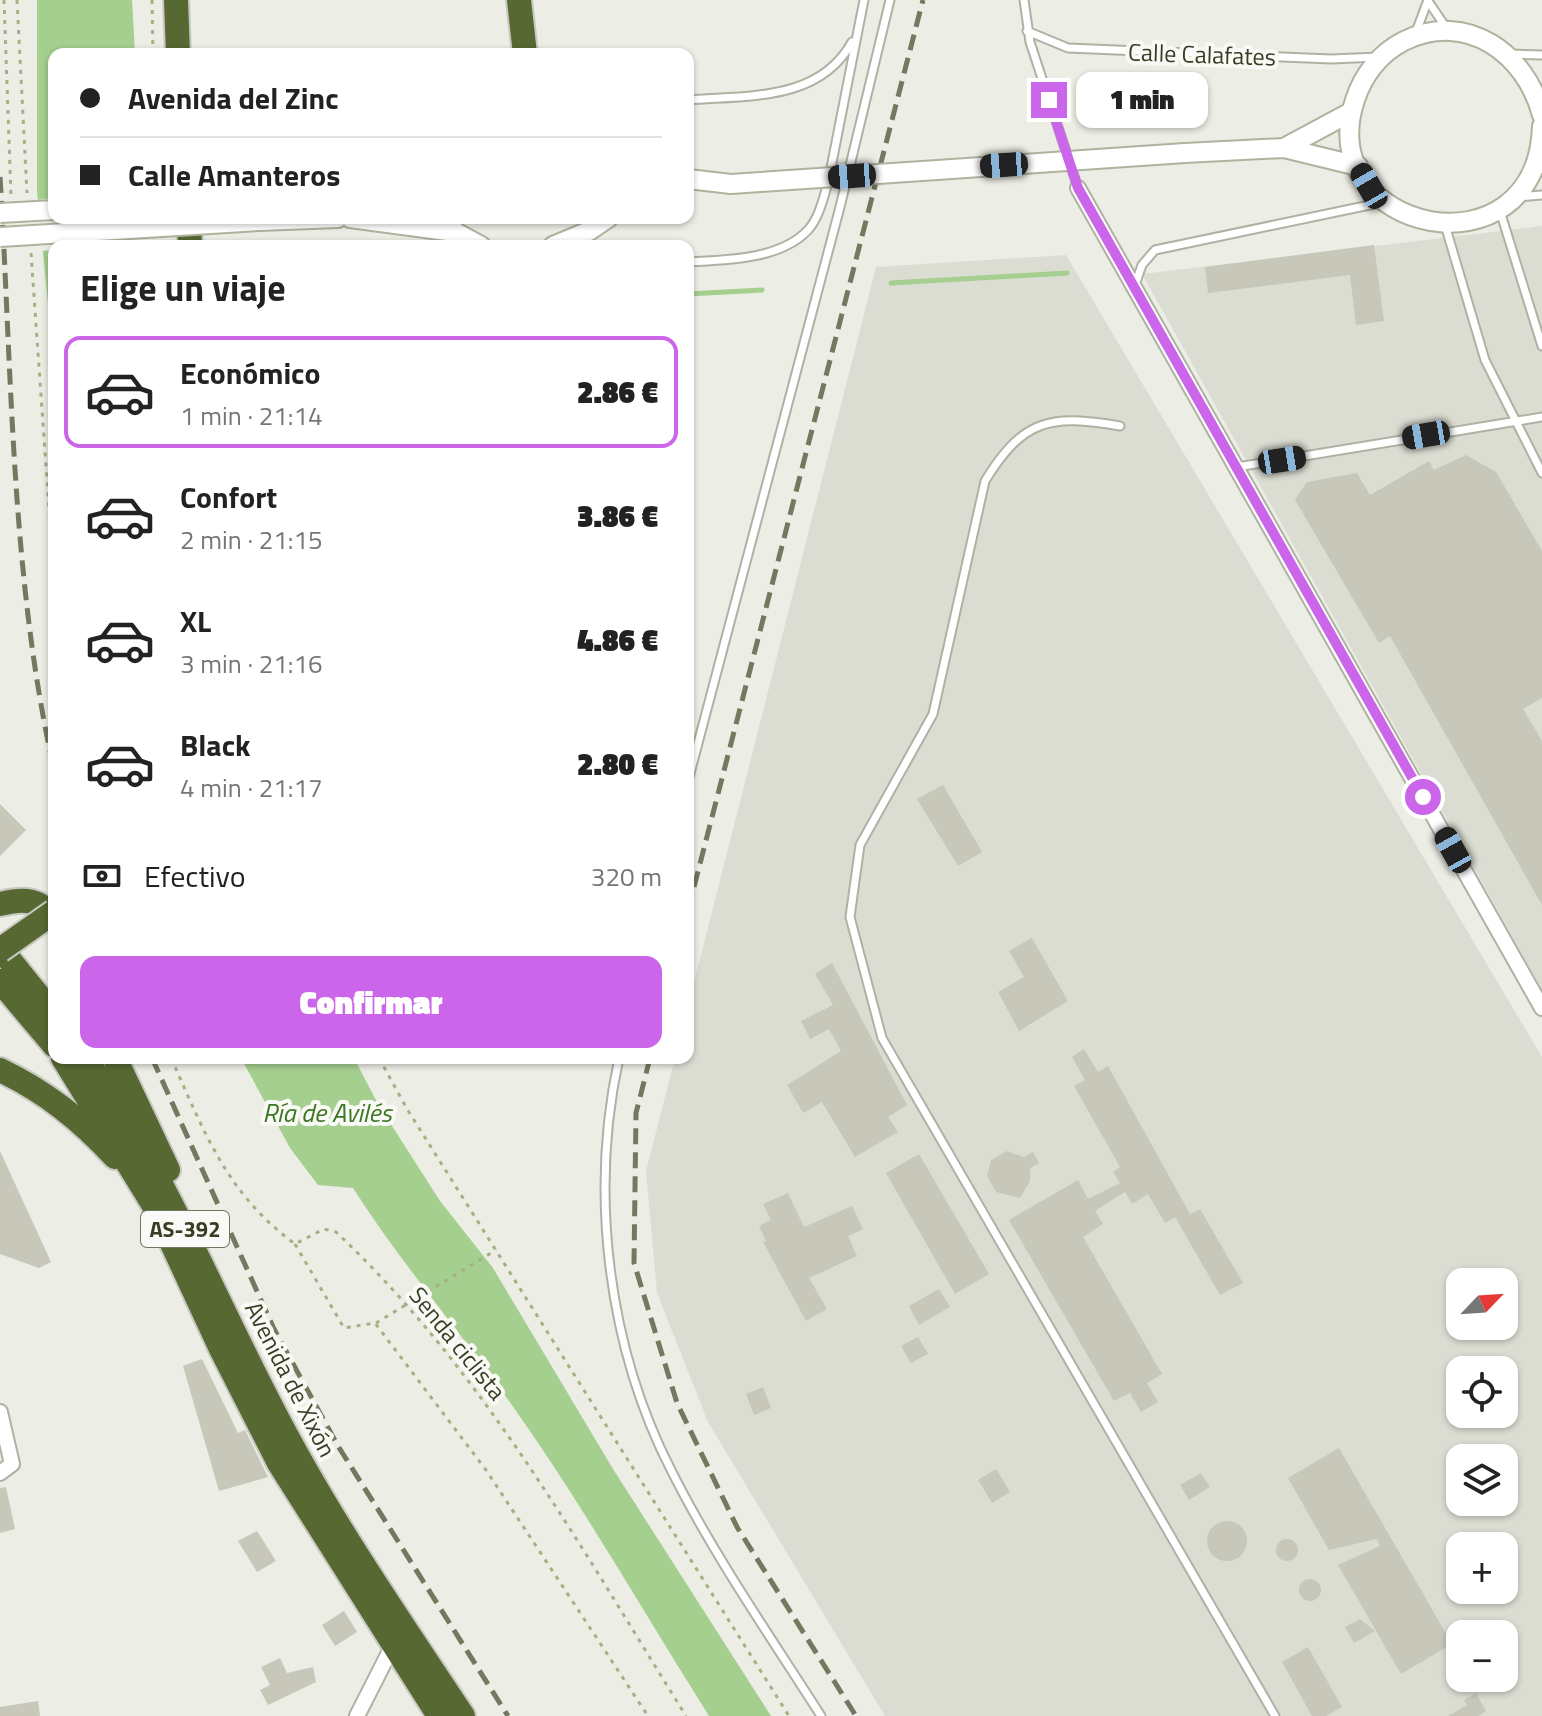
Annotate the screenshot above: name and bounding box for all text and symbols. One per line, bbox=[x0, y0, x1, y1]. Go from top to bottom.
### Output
street label: Calle Calafates bbox=[1127, 33, 1277, 75]
callout: 1 min bbox=[1077, 72, 1209, 128]
text: Avenida del Zinc bbox=[128, 75, 339, 121]
text: 1 min bbox=[1110, 80, 1174, 119]
route end bbox=[1031, 82, 1067, 118]
car bbox=[979, 151, 1029, 179]
text: Calle Amanteros bbox=[128, 152, 340, 198]
car bbox=[1347, 159, 1391, 213]
car bbox=[827, 162, 877, 190]
text: Elige un viaje bbox=[80, 260, 286, 315]
text: Económico bbox=[180, 350, 320, 396]
icon: car bbox=[84, 356, 156, 428]
text: 2.86 € bbox=[577, 369, 658, 415]
text: 1 min · 21:14 bbox=[180, 396, 323, 435]
car bbox=[1400, 419, 1452, 451]
car bbox=[1256, 444, 1308, 476]
text: Confort bbox=[180, 474, 277, 520]
icon: car bbox=[84, 480, 156, 552]
text: 3.86 € bbox=[577, 493, 658, 539]
text: 2 min · 21:15 bbox=[180, 520, 323, 559]
text: XL bbox=[180, 598, 211, 644]
icon: car bbox=[84, 604, 156, 676]
text: 4.86 € bbox=[577, 617, 658, 663]
text: 3 min · 21:16 bbox=[180, 644, 323, 683]
text: Black bbox=[180, 722, 251, 768]
icon: car bbox=[84, 728, 156, 800]
text: 2.80 € bbox=[577, 741, 658, 787]
text: 4 min · 21:17 bbox=[180, 768, 323, 807]
route start bbox=[1405, 779, 1441, 815]
car bbox=[1431, 823, 1475, 877]
text: Efectivo bbox=[144, 853, 246, 899]
icon: cash bbox=[80, 854, 124, 898]
text: 320 m bbox=[591, 857, 662, 896]
button: Confirmar bbox=[80, 956, 662, 1048]
water label: Ría de Avilés bbox=[262, 1093, 393, 1132]
road number: AS-392 bbox=[141, 1211, 229, 1247]
north arrow bbox=[1446, 1268, 1518, 1340]
map controls bbox=[1446, 1268, 1518, 1692]
street label: Senda ciclista bbox=[401, 1279, 515, 1407]
street label: Avenida de Xixón bbox=[236, 1295, 346, 1463]
button: locate bbox=[1446, 1356, 1518, 1428]
button: layers bbox=[1446, 1444, 1518, 1516]
button: + bbox=[1446, 1532, 1518, 1604]
button: − bbox=[1446, 1620, 1518, 1692]

